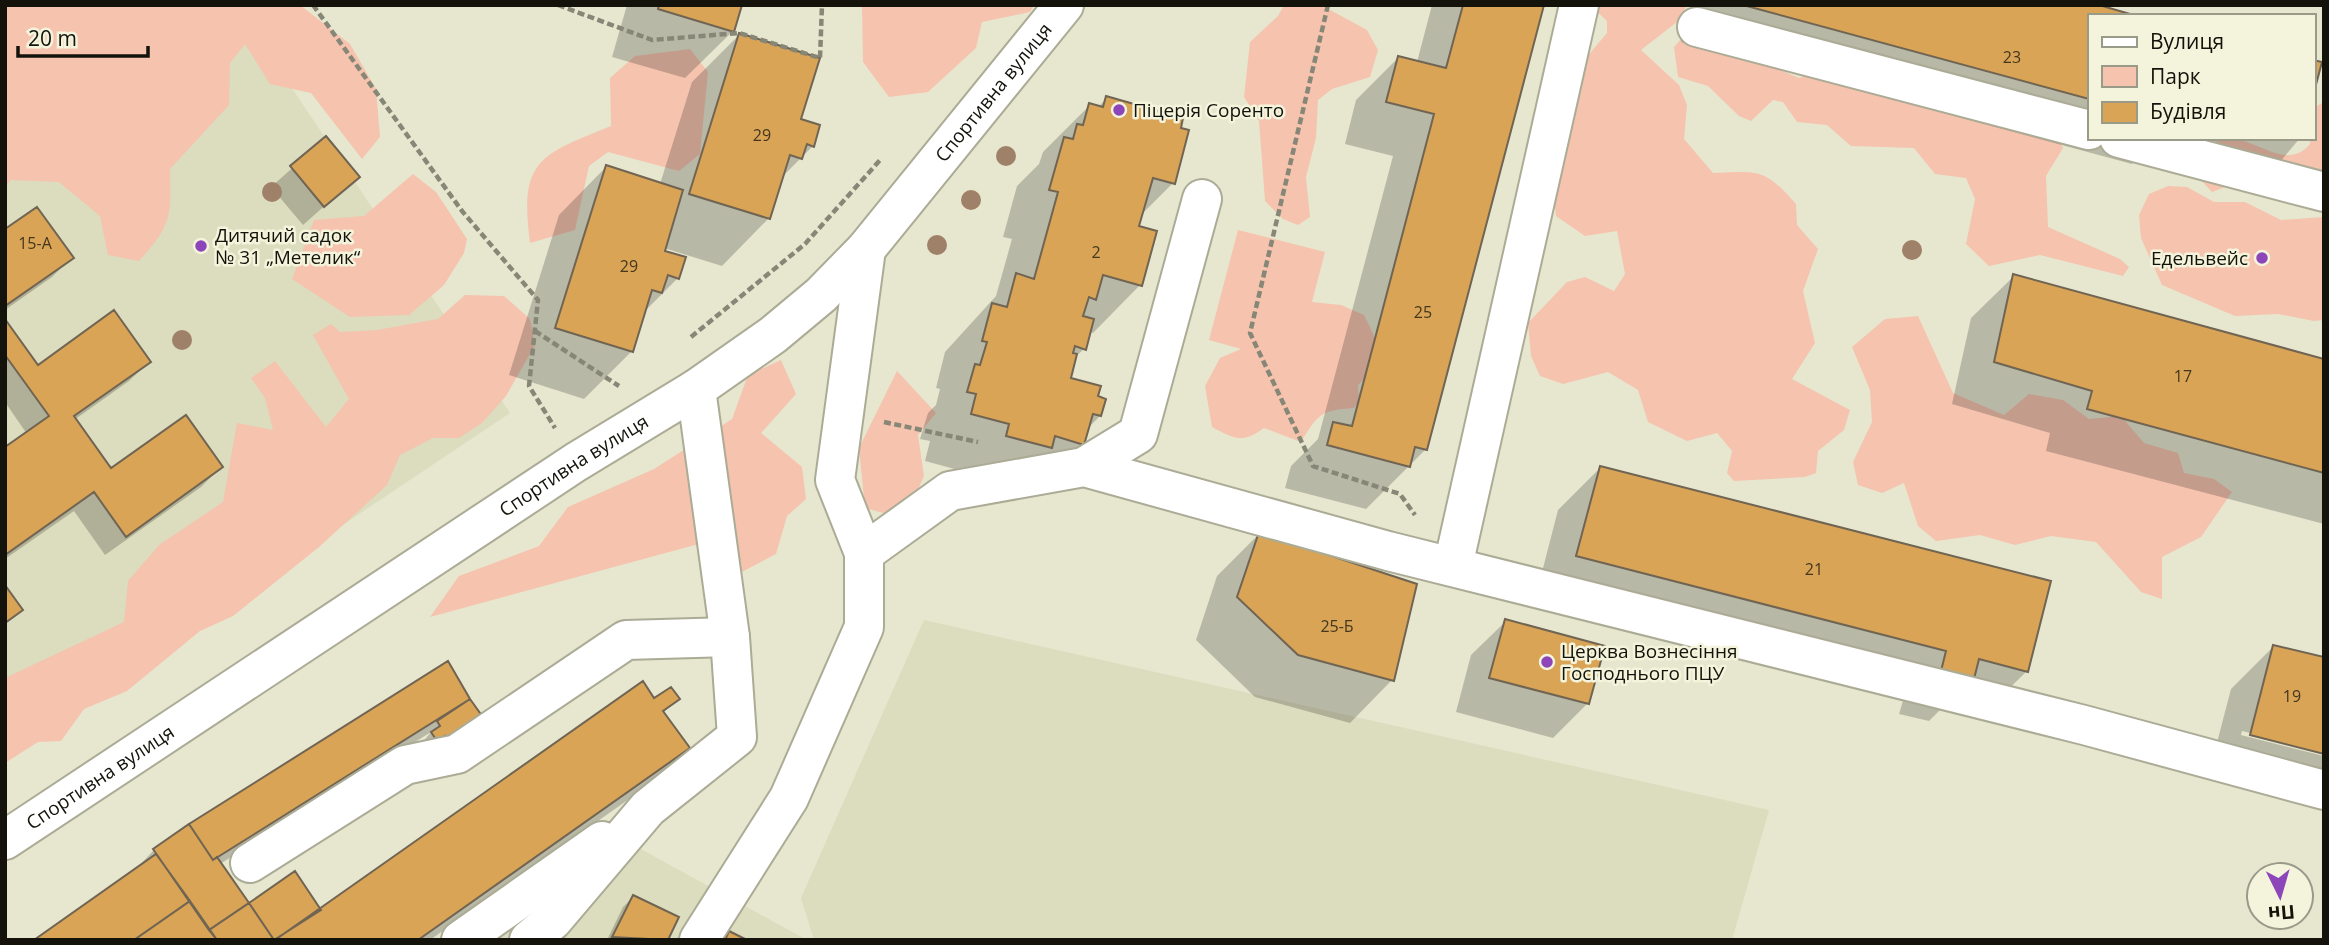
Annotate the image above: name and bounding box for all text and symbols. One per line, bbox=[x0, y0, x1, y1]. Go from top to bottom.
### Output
scale bar bbox=[18, 14, 147, 58]
legend bbox=[2088, 14, 2315, 140]
street label: Спортивна вулиця bbox=[929, 17, 1058, 167]
text: 20 m bbox=[28, 24, 77, 52]
text: Вулиця bbox=[2150, 27, 2224, 55]
house number: 23 bbox=[2003, 46, 2021, 68]
text: Парк bbox=[2150, 62, 2201, 90]
place label: Піцерія Соренто bbox=[1133, 97, 1284, 123]
text: Будівля bbox=[2150, 97, 2226, 125]
marker: Піцерія Соренто bbox=[1111, 102, 1127, 118]
house number: 29 bbox=[753, 124, 771, 146]
place label: Дитячий садок № 31 „Метелик“ bbox=[215, 222, 361, 270]
house number: 15-А bbox=[18, 232, 53, 254]
marker: Дитячий садок № 31 „Метелик“ bbox=[193, 238, 209, 254]
house number: 2 bbox=[1091, 241, 1101, 263]
place label: Едельвейс bbox=[2151, 245, 2248, 271]
marker: Едельвейс bbox=[2254, 250, 2270, 266]
house number: 29 bbox=[620, 255, 638, 277]
house number: 25 bbox=[1414, 301, 1432, 323]
house number: 17 bbox=[2174, 365, 2192, 387]
street label: Спортивна вулиця bbox=[494, 408, 653, 522]
house number: 21 bbox=[1805, 558, 1823, 580]
house number: 25-Б bbox=[1320, 615, 1354, 637]
place label: Церква Вознесіння Господнього ПЦУ bbox=[1561, 638, 1738, 686]
marker: Церква Вознесіння Господнього ПЦУ bbox=[1539, 654, 1555, 670]
house number: 19 bbox=[2283, 685, 2301, 707]
street label: Спортивна вулиця bbox=[21, 719, 179, 835]
north arrow bbox=[2245, 861, 2315, 931]
text: Пн bbox=[2267, 899, 2296, 927]

